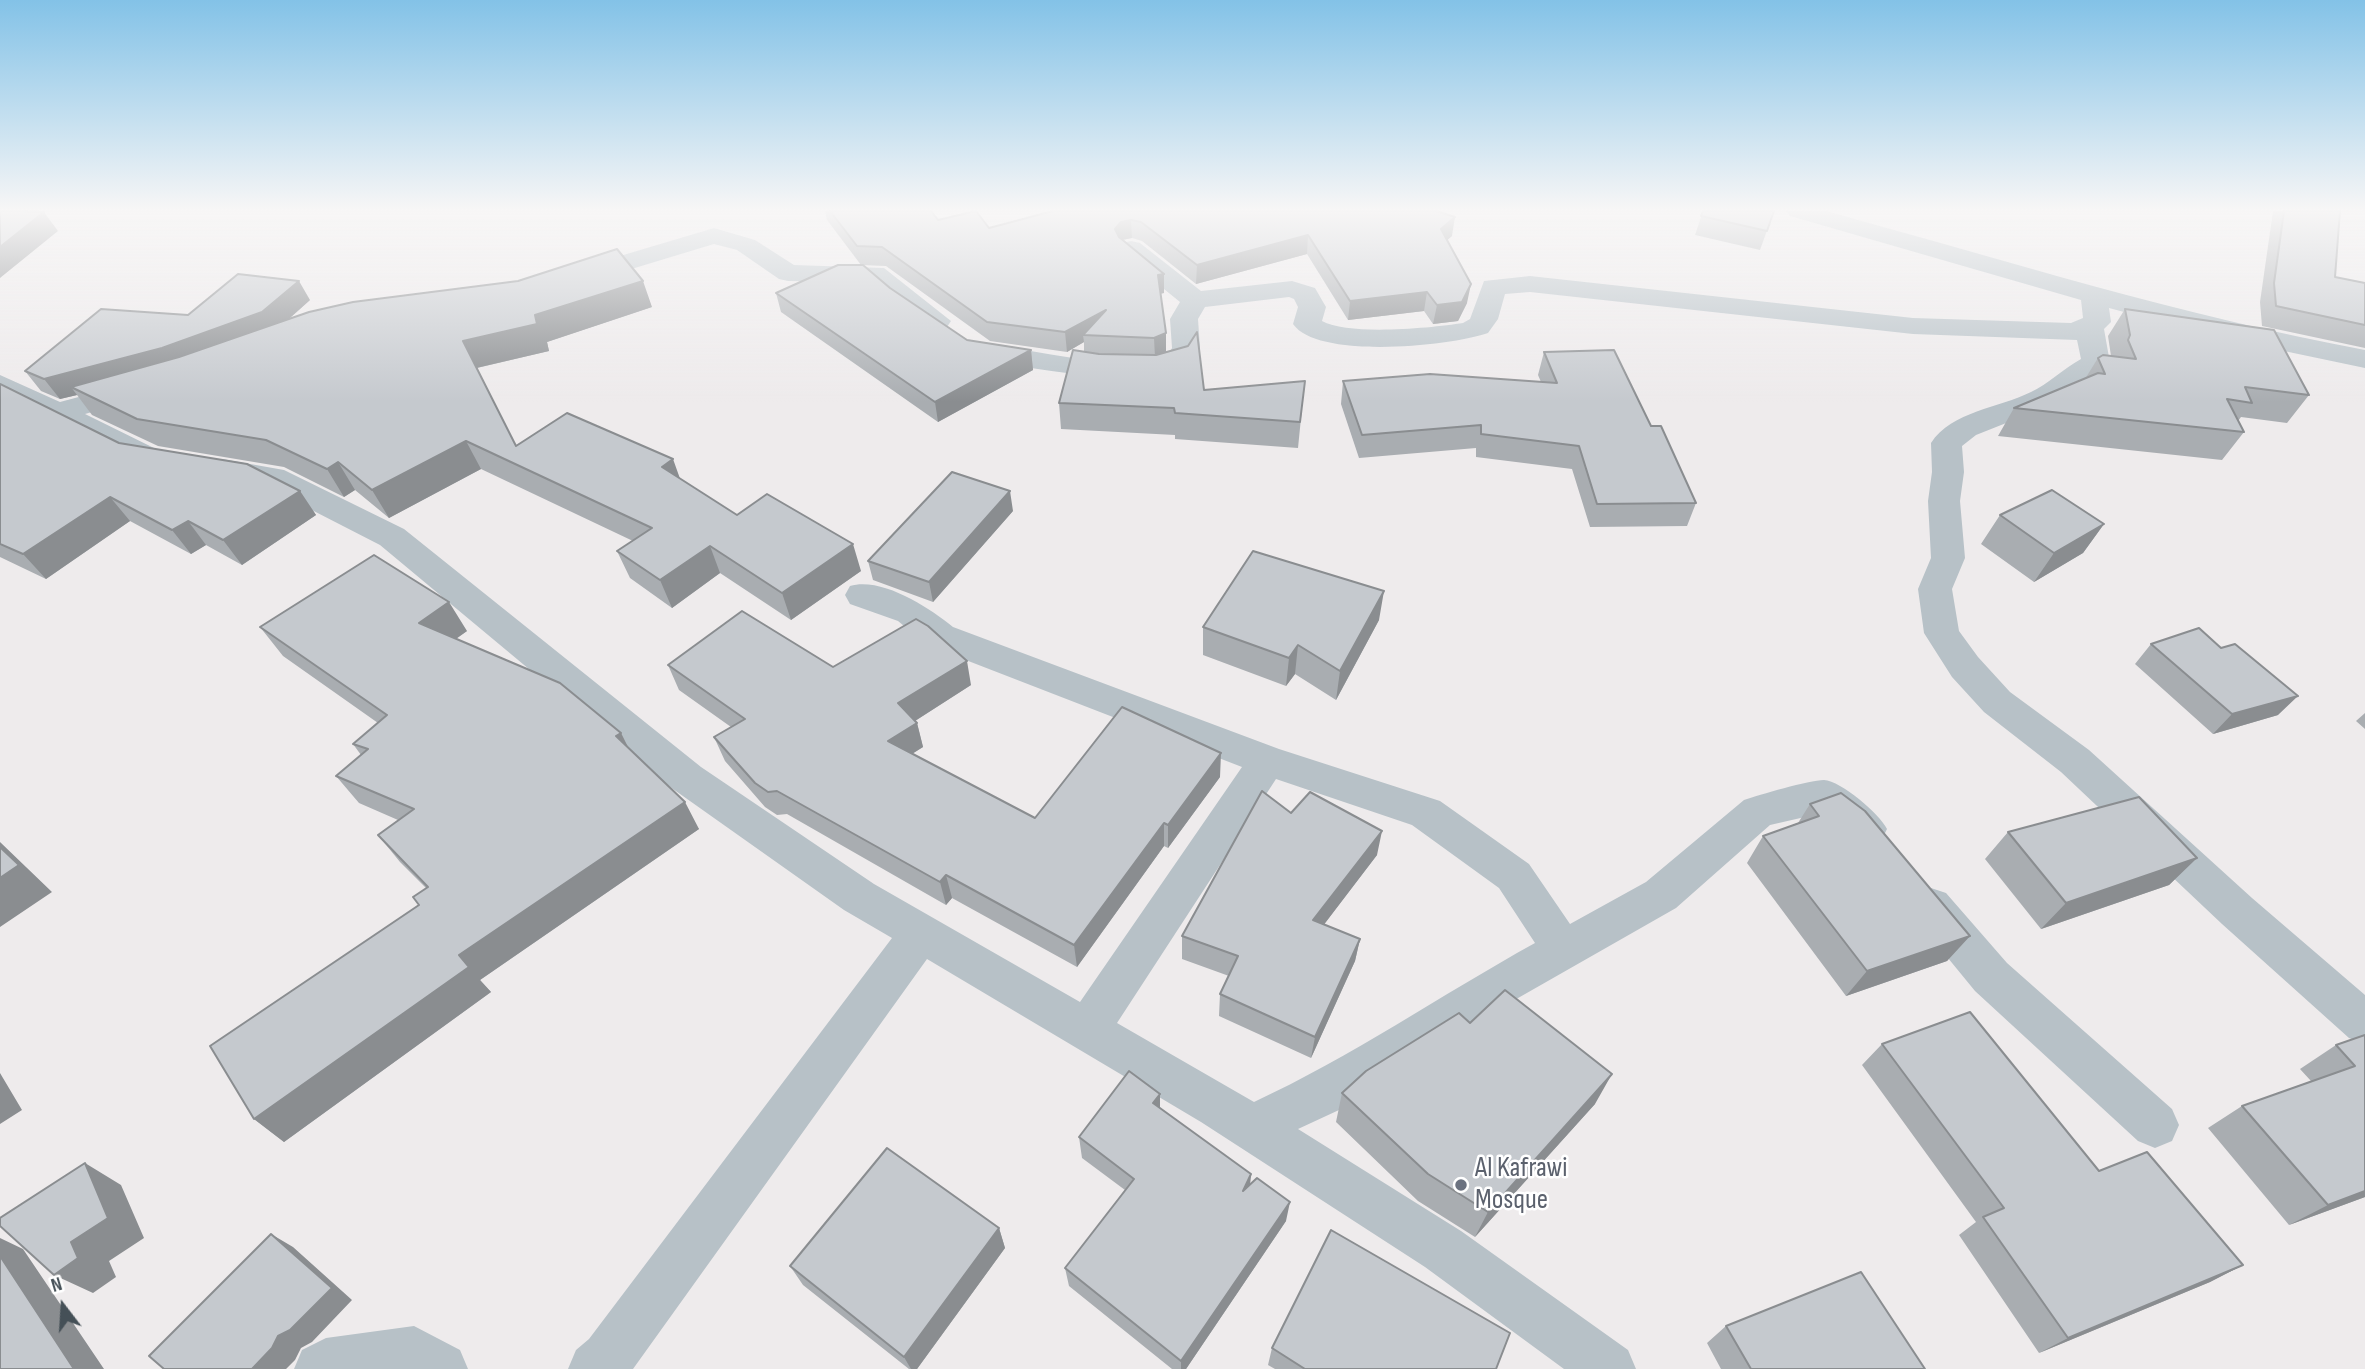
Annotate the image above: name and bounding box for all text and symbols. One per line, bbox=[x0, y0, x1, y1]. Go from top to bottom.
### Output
place label: Al Kafrawi Mosque bbox=[1475, 1152, 1568, 1218]
marker: Al Kafrawi Mosque bbox=[1453, 1177, 1469, 1193]
north arrow bbox=[28, 1271, 98, 1341]
text: N bbox=[48, 1273, 65, 1298]

